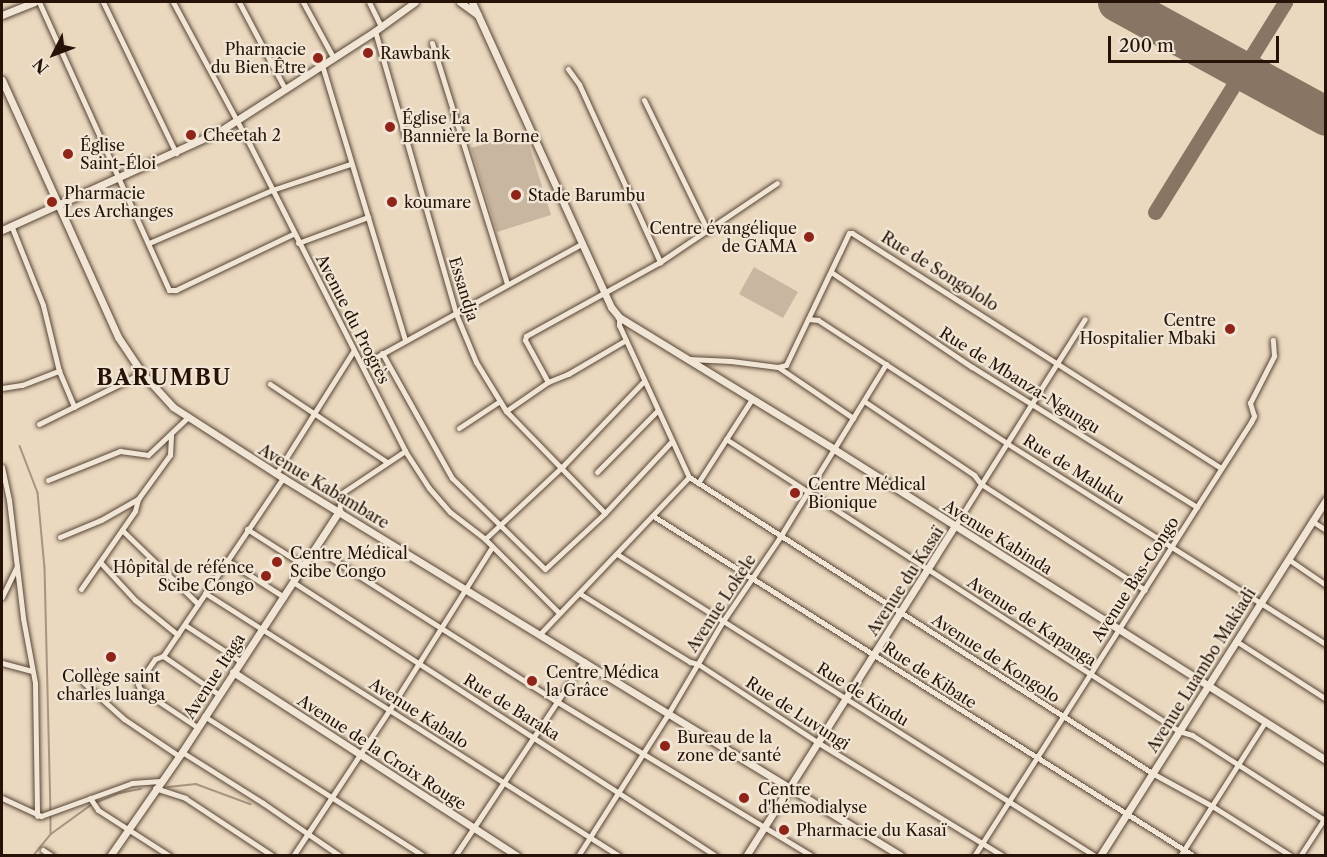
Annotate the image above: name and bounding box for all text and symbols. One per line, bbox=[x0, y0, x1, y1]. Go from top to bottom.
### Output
north arrow bbox=[24, 24, 84, 84]
scale bar bbox=[1111, 24, 1282, 62]
text: 200 m bbox=[1119, 35, 1174, 57]
place label: Pharmacie du Bien Être bbox=[211, 39, 306, 77]
place label: Rawbank bbox=[380, 43, 450, 63]
marker: Rawbank bbox=[361, 46, 375, 60]
marker: Pharmacie du Bien Être bbox=[311, 51, 325, 65]
text: N bbox=[29, 54, 53, 78]
place label: Église La Bannière la Borne bbox=[402, 108, 539, 146]
marker: Église La Bannière la Borne bbox=[383, 120, 397, 134]
place label: Cheetah 2 bbox=[203, 125, 281, 145]
marker: Cheetah 2 bbox=[184, 128, 198, 142]
place label: Église Saint-Éloi bbox=[80, 135, 156, 173]
marker: Église Saint-Éloi bbox=[61, 147, 75, 161]
place label: Pharmacie Les Archanges bbox=[64, 183, 174, 221]
place label: Stade Barumbu bbox=[528, 185, 645, 205]
marker: Stade Barumbu bbox=[509, 188, 523, 202]
place label: koumare bbox=[404, 192, 471, 212]
marker: Pharmacie Les Archanges bbox=[45, 195, 59, 209]
marker: koumare bbox=[385, 195, 399, 209]
place label: Centre évangélique de GAMA bbox=[650, 218, 797, 256]
street label: Rue de Songololo bbox=[878, 227, 1002, 315]
marker: Centre évangélique de GAMA bbox=[802, 230, 816, 244]
street label: Avenue du Progrès bbox=[312, 251, 394, 387]
street label: Essandja bbox=[445, 255, 483, 323]
place label: Centre Hospitalier Mbaki bbox=[1079, 310, 1216, 348]
marker: Centre Hospitalier Mbaki bbox=[1221, 320, 1239, 338]
street label: Rue de Mbanza-Ngungu bbox=[936, 323, 1104, 437]
district label: BARUMBU bbox=[96, 365, 232, 391]
street label: Rue de Maluku bbox=[1020, 430, 1128, 508]
street label: Avenue Kabambare bbox=[255, 440, 393, 532]
place label: Centre Médical Bionique bbox=[808, 474, 926, 512]
marker: Centre Médical Bionique bbox=[786, 484, 804, 502]
street label: Avenue Kabinda bbox=[940, 496, 1056, 578]
street label: Avenue Bas-Congo bbox=[1087, 513, 1183, 645]
street label: Avenue du Kasaï bbox=[863, 523, 947, 639]
place label: Centre Médical Scibe Congo bbox=[290, 543, 408, 581]
street label: Avenue Lokele bbox=[682, 551, 760, 655]
marker: Centre Médical Scibe Congo bbox=[268, 553, 286, 571]
place label: Hôpital de réfénce Scibe Congo bbox=[113, 557, 254, 595]
marker: Hôpital de réfénce Scibe Congo bbox=[259, 569, 273, 583]
street label: Avenue de Kapanga bbox=[964, 572, 1100, 670]
street label: Avenue Luambo Makiadi bbox=[1142, 584, 1260, 756]
street label: Avenue de Kongolo bbox=[928, 609, 1064, 707]
street label: Avenue Itaga bbox=[179, 630, 249, 722]
street label: Rue de Kibate bbox=[880, 638, 980, 712]
marker: Collège saint charles luanga bbox=[104, 650, 118, 664]
street label: Rue de Kindu bbox=[814, 658, 912, 730]
place label: Centre Médica la Grâce bbox=[546, 662, 659, 700]
place label: Collège saint charles luanga bbox=[57, 666, 165, 704]
street label: Rue de Baraka bbox=[460, 670, 564, 744]
marker: Centre Médica la Grâce bbox=[523, 672, 541, 690]
street label: Rue de Luvungi bbox=[743, 672, 853, 754]
street label: Avenue Kabalo bbox=[366, 674, 472, 752]
street label: Avenue de la Croix Rouge bbox=[294, 690, 470, 814]
place label: Bureau de la zone de santé bbox=[677, 727, 781, 765]
marker: Bureau de la zone de santé bbox=[658, 739, 672, 753]
place label: Centre d'hémodialyse bbox=[758, 779, 867, 817]
marker: Centre d'hémodialyse bbox=[735, 789, 753, 807]
place label: Pharmacie du Kasaï bbox=[796, 820, 947, 840]
marker: Pharmacie du Kasaï bbox=[777, 823, 791, 837]

